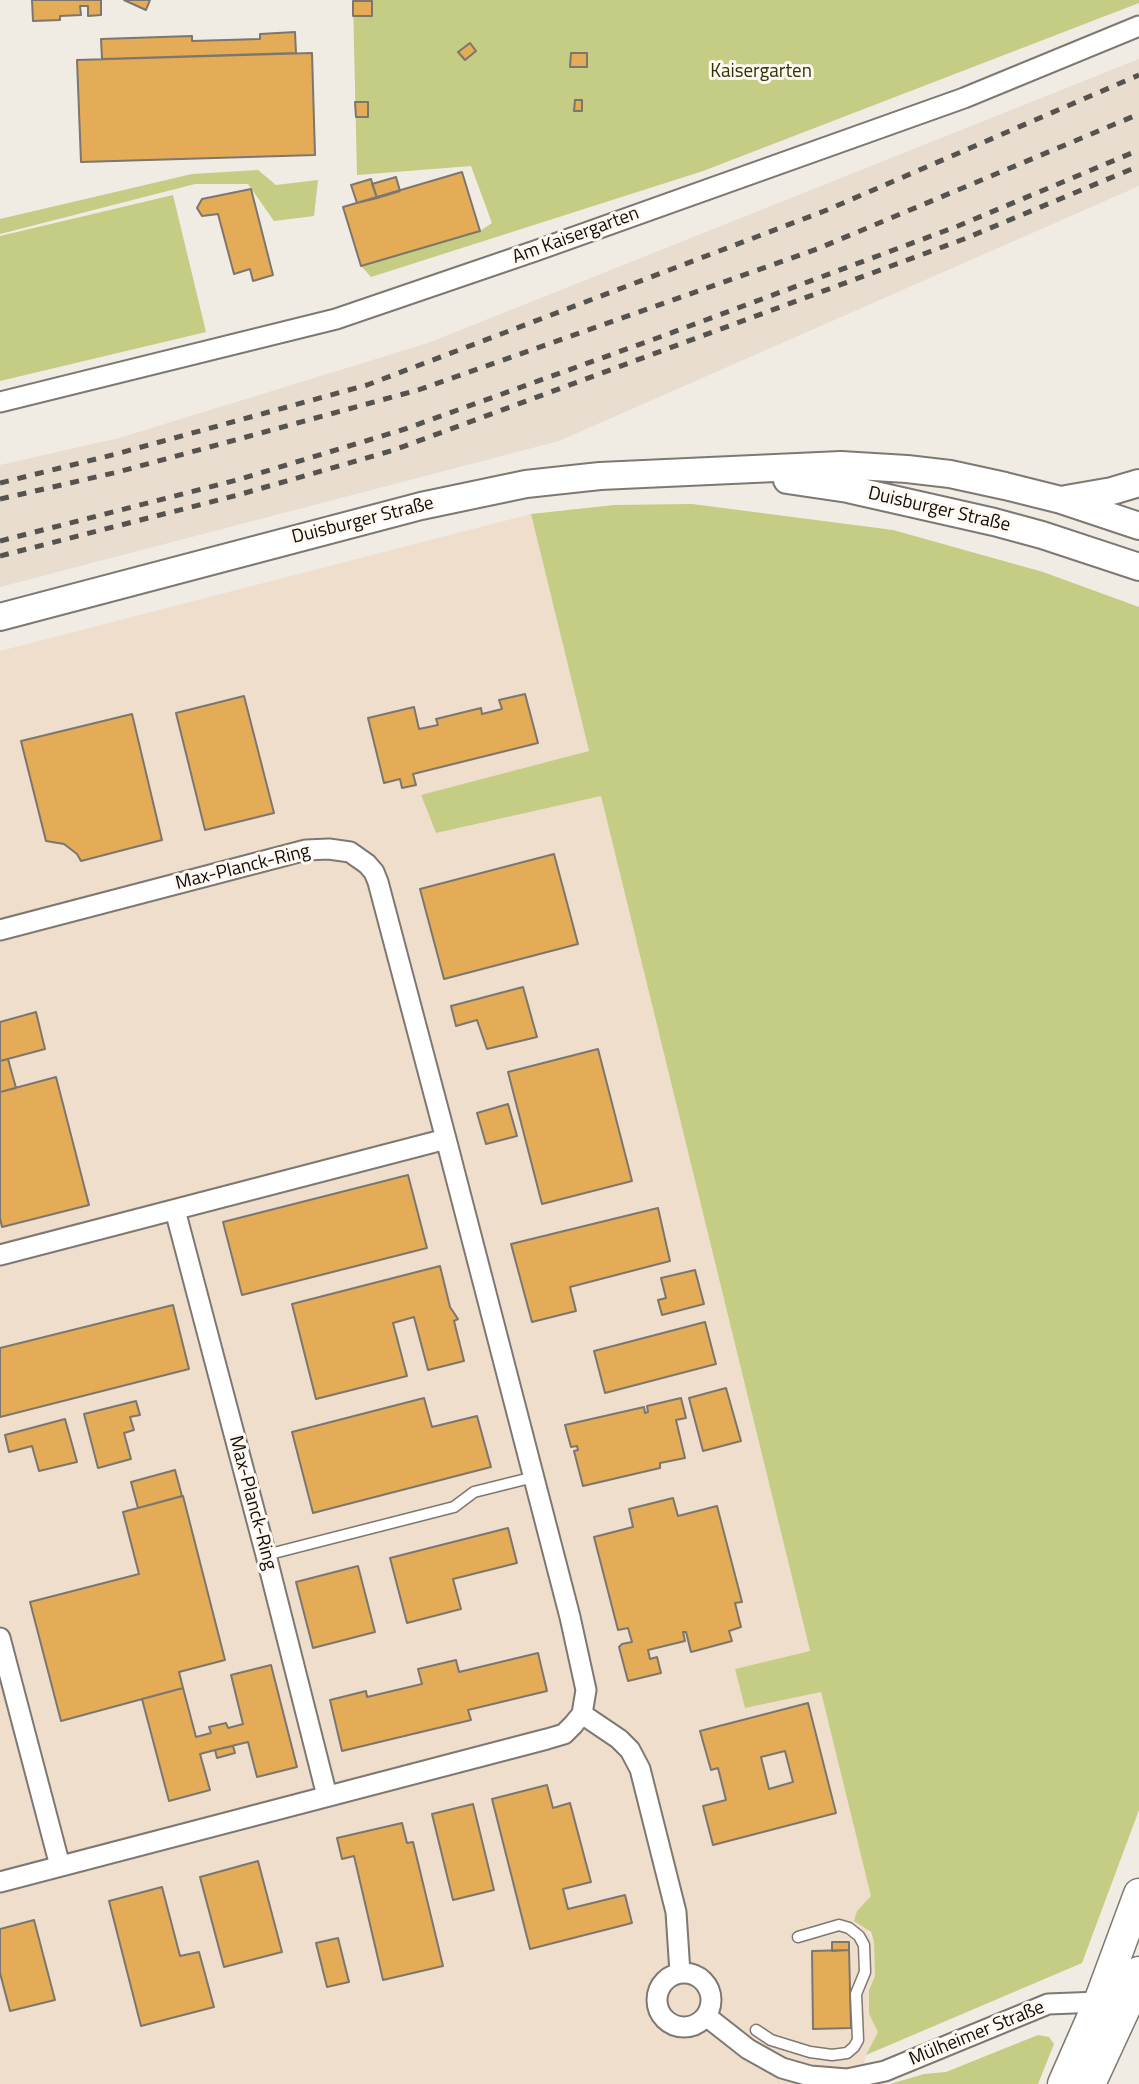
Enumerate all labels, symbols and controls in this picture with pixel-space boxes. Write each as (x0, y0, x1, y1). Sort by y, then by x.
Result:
park label: Kaisergarten (710, 61, 812, 83)
street label: Am Kaisergarten (510, 203, 642, 269)
street label: Duisburger Straße (866, 483, 1012, 537)
street label: Duisburger Straße (290, 492, 436, 550)
street label: Max-Planck-Ring (173, 840, 313, 896)
street label: Max-Planck-Ring (223, 1433, 281, 1573)
street label: Mülheimer Straße (906, 1996, 1048, 2072)

